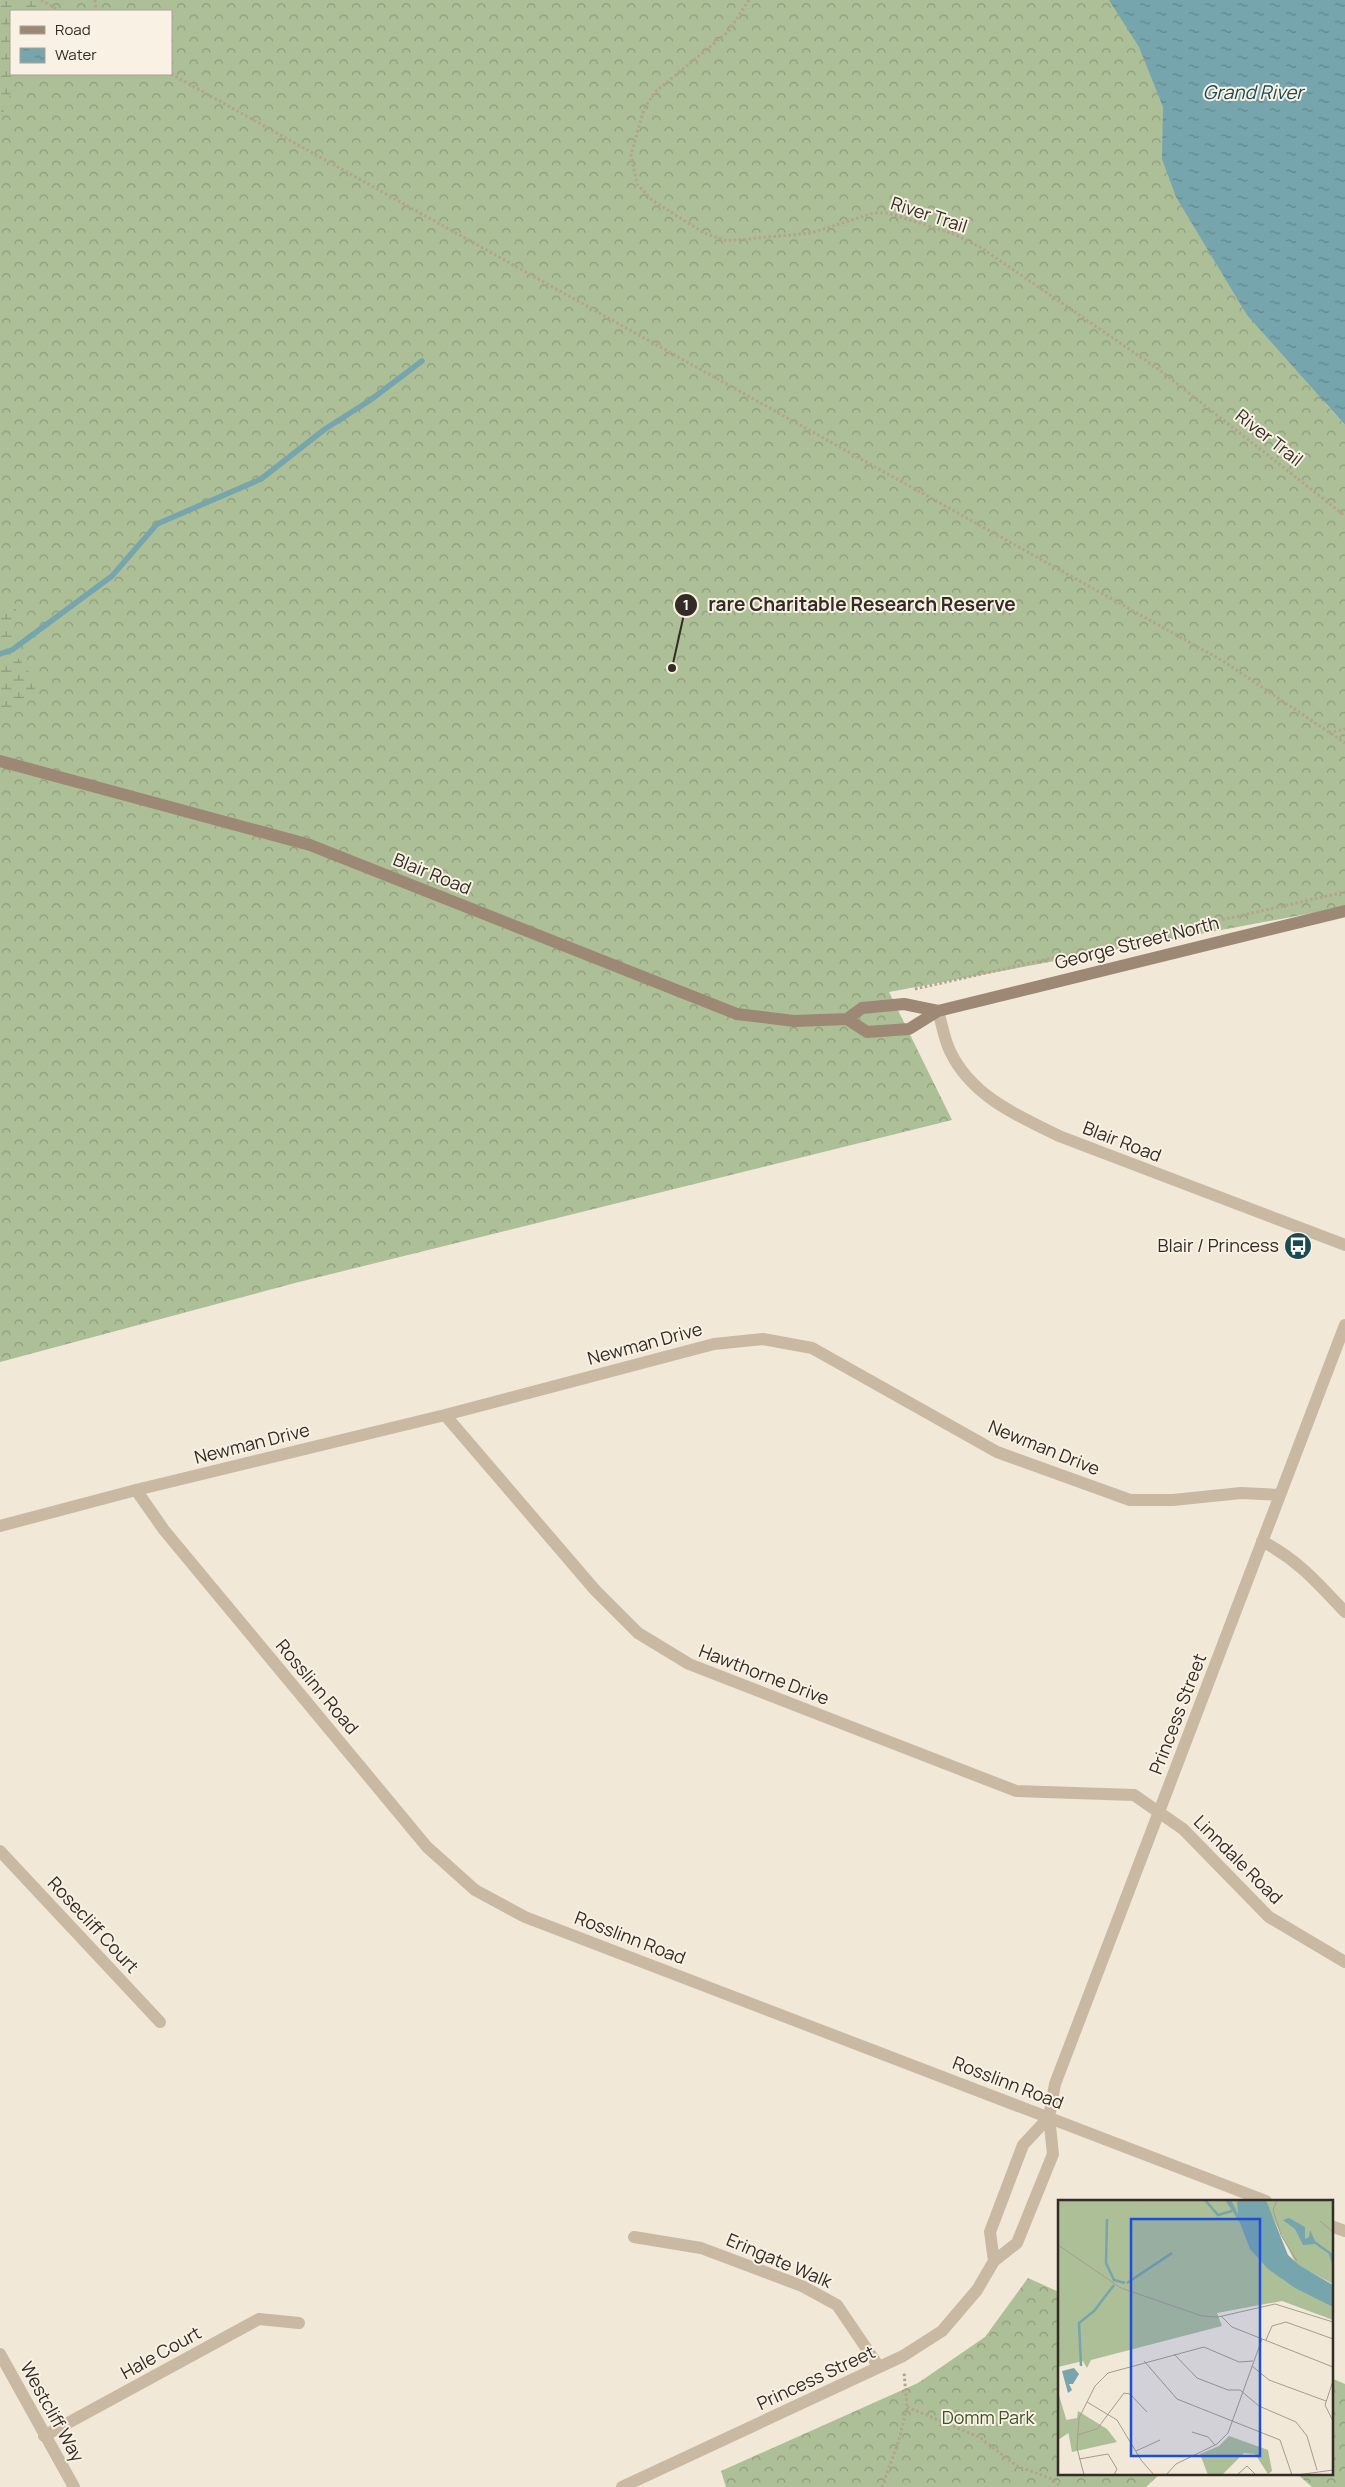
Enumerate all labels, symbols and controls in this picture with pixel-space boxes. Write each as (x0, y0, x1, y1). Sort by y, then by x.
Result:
legend (10, 10, 172, 75)
text: Road (55, 19, 91, 40)
text: Water (55, 44, 97, 65)
water label: Grand River (1203, 79, 1305, 105)
street label: River Trail (888, 190, 971, 238)
street label: River Trail (1231, 403, 1308, 471)
callout: rare Charitable Research Reserve (673, 588, 1026, 622)
text: rare Charitable Research Reserve (708, 591, 1016, 617)
text: 1 (683, 594, 689, 615)
street label: Blair Road (390, 847, 475, 900)
street label: George Street North (1052, 910, 1221, 974)
street label: Blair Road (1080, 1115, 1165, 1167)
bus stop icon: Blair / Princess (1283, 1231, 1313, 1261)
place label: Blair / Princess (1158, 1233, 1279, 1257)
street label: Newman Drive (585, 1316, 705, 1370)
street label: Newman Drive (985, 1414, 1104, 1480)
street label: Newman Drive (192, 1417, 312, 1469)
street label: Rosslinn Road (271, 1634, 365, 1739)
street label: Hawthorne Drive (696, 1638, 833, 1710)
street label: Princess Street (1143, 1650, 1211, 1778)
street label: Linndale Road (1189, 1810, 1288, 1909)
street label: Rosecliff Court (43, 1871, 145, 1978)
street label: Rosslinn Road (572, 1905, 689, 1969)
street label: Rosslinn Road (950, 2050, 1067, 2114)
inset map (1058, 2200, 1332, 2474)
street label: Eringate Walk (723, 2227, 837, 2294)
street label: Hale Court (116, 2320, 205, 2384)
street label: Princess Street (753, 2339, 879, 2415)
street label: Westcliff Way (15, 2357, 91, 2466)
park label: Domm Park (942, 2405, 1035, 2429)

